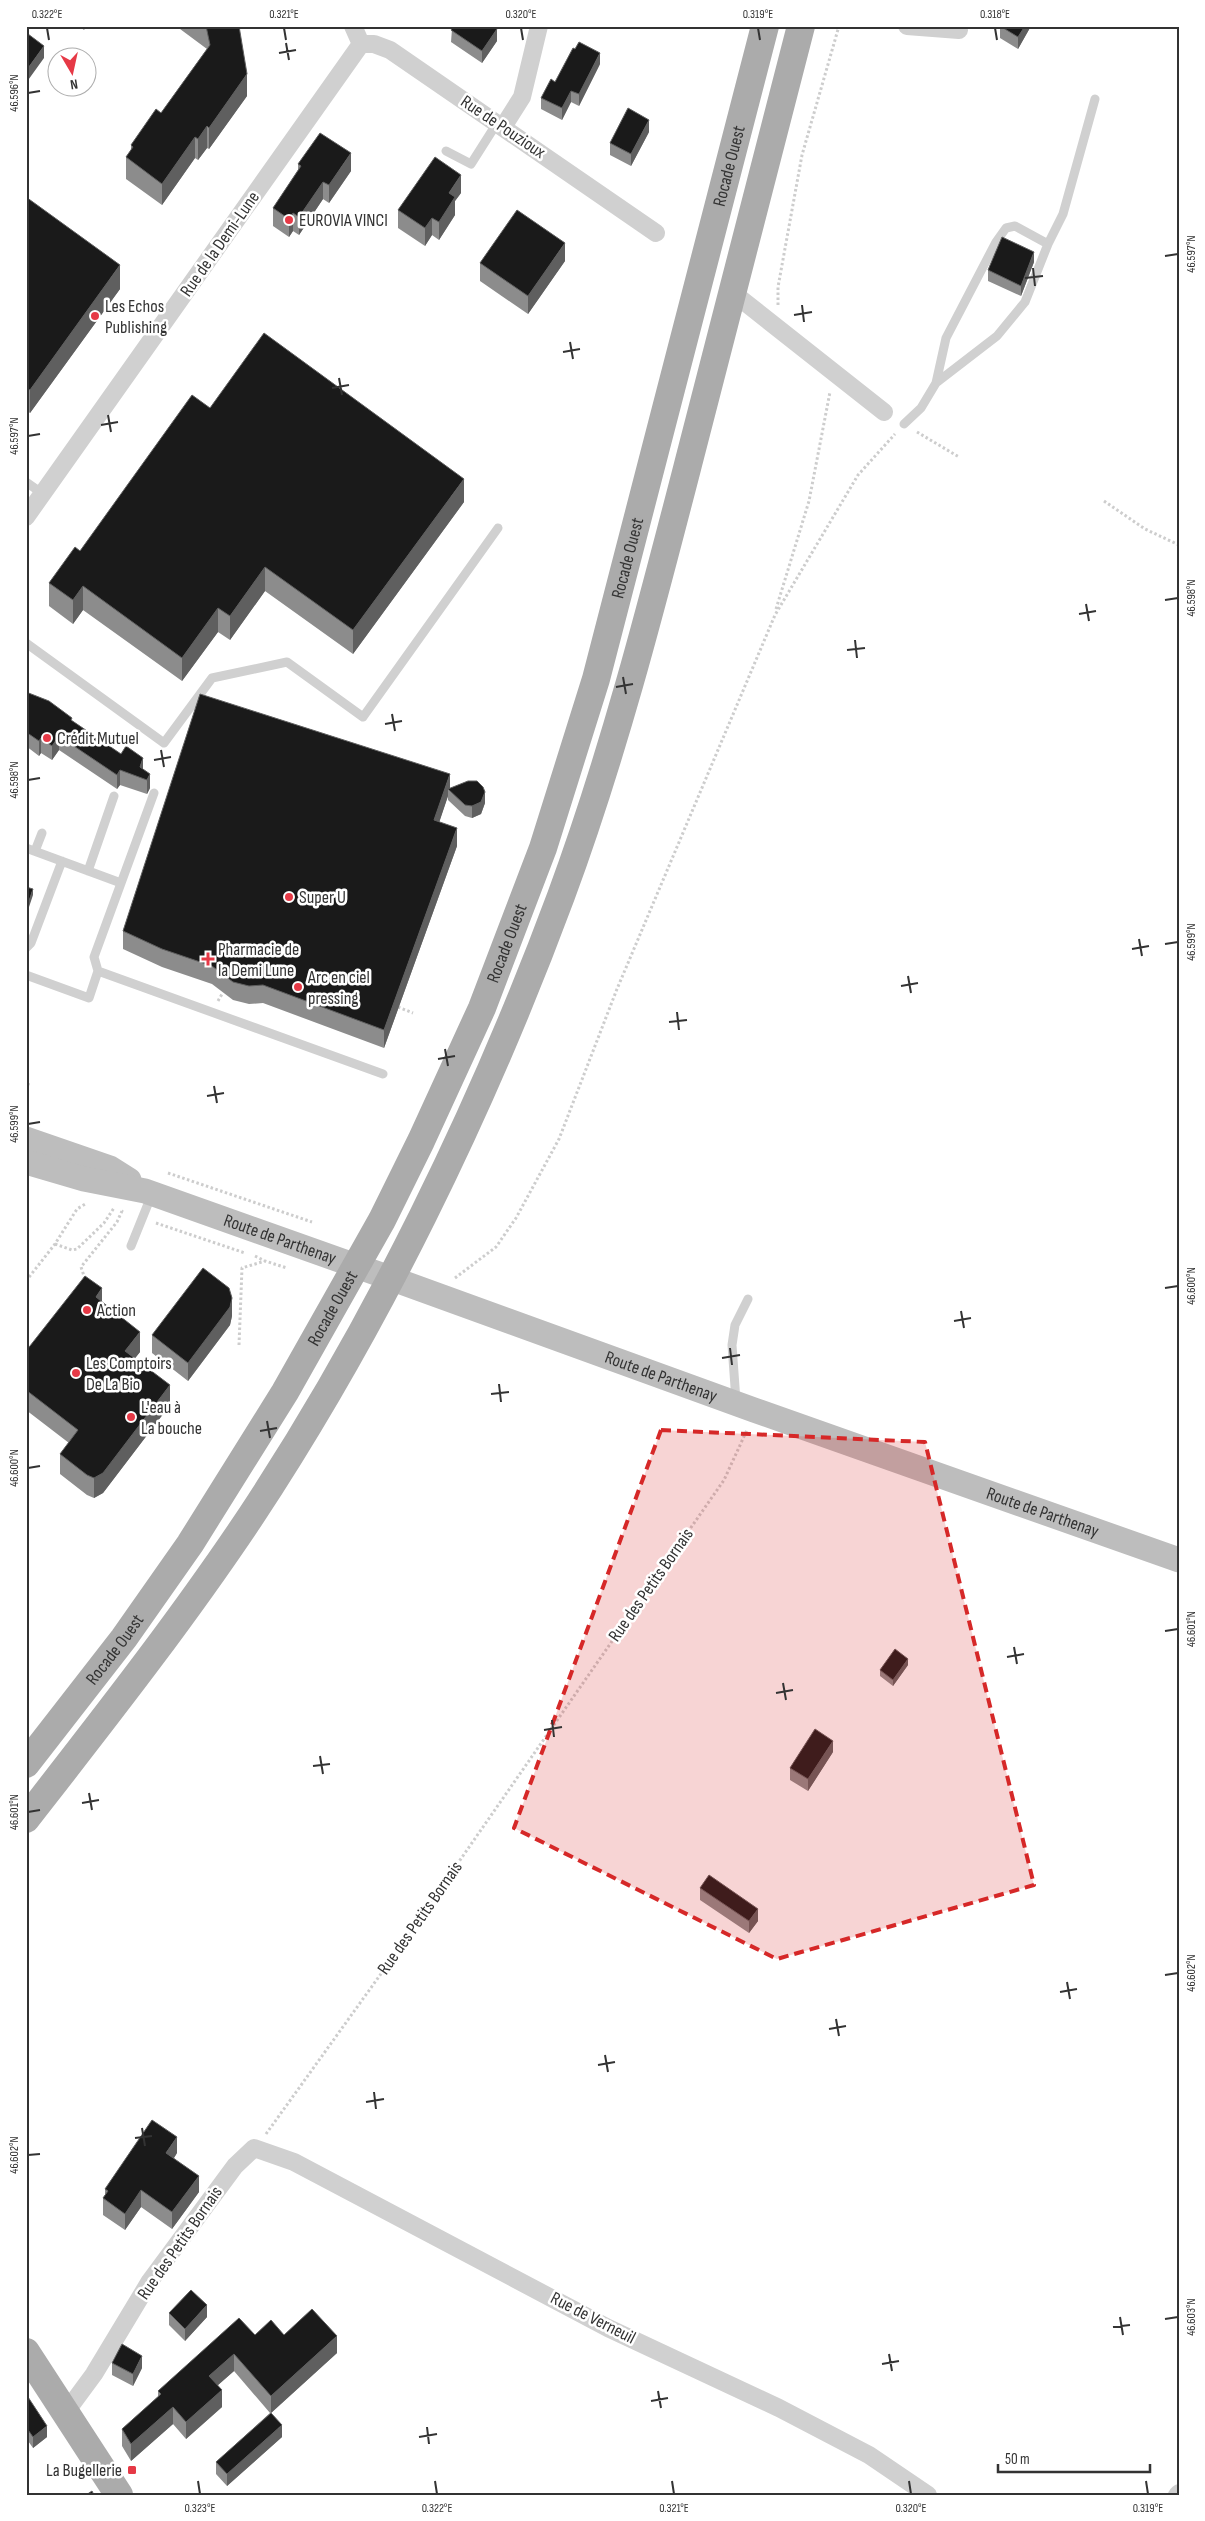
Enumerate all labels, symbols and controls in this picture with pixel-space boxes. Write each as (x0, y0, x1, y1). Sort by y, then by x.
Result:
text: 0.322°E (32, 7, 62, 22)
text: 0.321°E (269, 7, 299, 22)
text: 0.320°E (505, 7, 537, 22)
text: 0.319°E (743, 7, 773, 22)
text: 0.318°E (980, 7, 1010, 22)
north arrow (48, 48, 98, 98)
text: 46.596°N (7, 74, 22, 112)
text: N (69, 75, 79, 93)
street label: Rue de Pouzioux (457, 91, 550, 163)
street label: Rocade Ouest (708, 123, 749, 209)
street label: Rue de la Demi-Lune (176, 187, 264, 301)
place label: EUROVIA VINCI (299, 210, 388, 231)
marker: EUROVIA VINCI (283, 214, 295, 226)
text: 46.597°N (1184, 235, 1199, 273)
place label: Les Echos Publishing (105, 296, 167, 338)
marker: Les Echos Publishing (89, 310, 101, 322)
text: 46.597°N (7, 417, 22, 455)
street label: Rocade Ouest (607, 515, 648, 601)
text: 46.598°N (1184, 579, 1199, 617)
place label: Crédit Mutuel (57, 728, 139, 749)
marker: Crédit Mutuel (41, 732, 53, 744)
text: 46.598°N (7, 761, 22, 799)
place label: Super U (299, 887, 346, 908)
marker: Super U (283, 891, 295, 903)
street label: Rocade Ouest (482, 900, 531, 986)
text: 46.599°N (1184, 923, 1199, 961)
place label: Pharmacie de la Demi Lune (218, 939, 299, 981)
marker: Pharmacie de la Demi Lune (202, 953, 214, 965)
place label: Arc en ciel pressing (307, 967, 370, 1009)
marker: Arc en ciel pressing (292, 981, 304, 993)
text: 46.599°N (7, 1105, 22, 1143)
street label: Route de Parthenay (221, 1209, 339, 1269)
street label: Rocade Ouest (303, 1267, 362, 1349)
text: 46.600°N (1184, 1267, 1199, 1305)
place label: Action (96, 1300, 136, 1321)
marker: Action (81, 1304, 93, 1316)
street label: Route de Parthenay (602, 1346, 720, 1406)
place label: Les Comptoirs De La Bio (86, 1353, 172, 1395)
marker: Les Comptoirs De La Bio (70, 1367, 82, 1379)
place label: L'eau à La bouche (141, 1397, 202, 1439)
marker: L'eau à La bouche (125, 1411, 137, 1423)
text: 46.600°N (7, 1449, 22, 1487)
street label: Route de Parthenay (984, 1482, 1102, 1541)
street label: Rue des Petits Bornais (604, 1524, 698, 1646)
street label: Rocade Ouest (81, 1610, 148, 1689)
text: 46.601°N (1184, 1611, 1199, 1647)
text: 46.601°N (7, 1794, 22, 1830)
street label: Rue des Petits Bornais (373, 1857, 467, 1979)
text: 46.602°N (1184, 1954, 1199, 1992)
text: 46.602°N (7, 2136, 22, 2174)
street label: Rue des Petits Bornais (133, 2182, 227, 2304)
street label: Rue de Verneuil (547, 2288, 639, 2348)
text: 46.603°N (1184, 2298, 1199, 2336)
scale bar (998, 2441, 1150, 2473)
text: 50 m (1005, 2450, 1030, 2469)
place label: La Bugellerie (46, 2460, 122, 2481)
marker: La Bugellerie (126, 2464, 138, 2476)
text: 0.323°E (185, 2501, 215, 2516)
text: 0.322°E (422, 2501, 452, 2516)
text: 0.321°E (659, 2501, 689, 2516)
text: 0.320°E (895, 2501, 927, 2516)
text: 0.319°E (1133, 2501, 1163, 2516)

